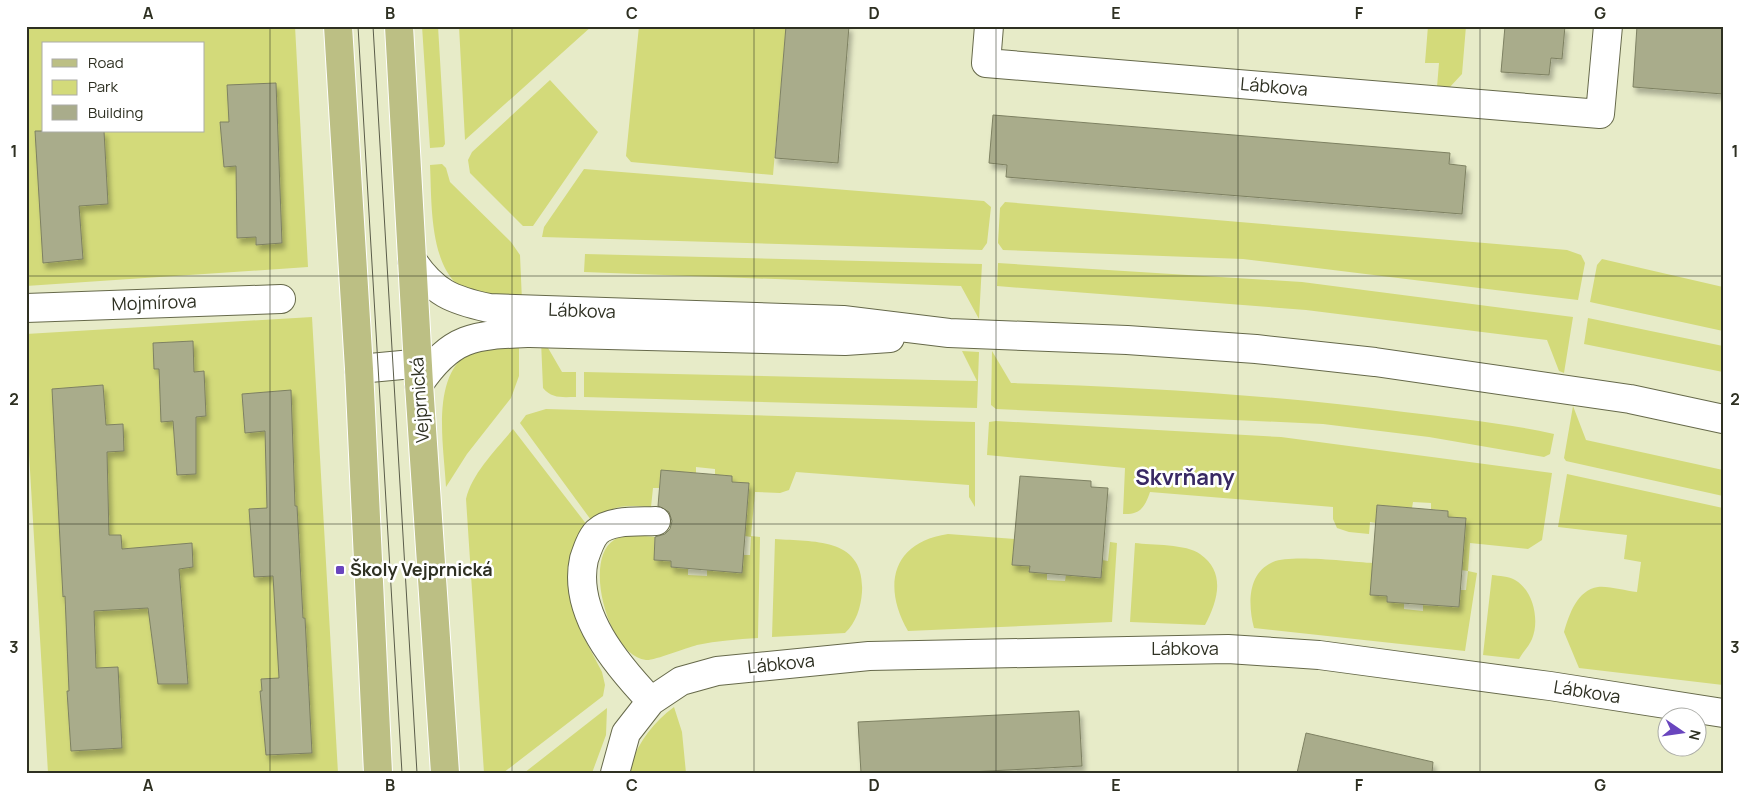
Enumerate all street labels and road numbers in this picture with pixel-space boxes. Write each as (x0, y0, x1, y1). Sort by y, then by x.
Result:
street label: Lábkova (1239, 71, 1309, 101)
street label: Mojmírova (111, 289, 197, 315)
street label: Lábkova (548, 297, 616, 323)
street label: Vejprnická (404, 356, 434, 444)
street label: Lábkova (1151, 636, 1219, 660)
street label: Lábkova (746, 648, 816, 678)
street label: Lábkova (1552, 674, 1622, 708)

